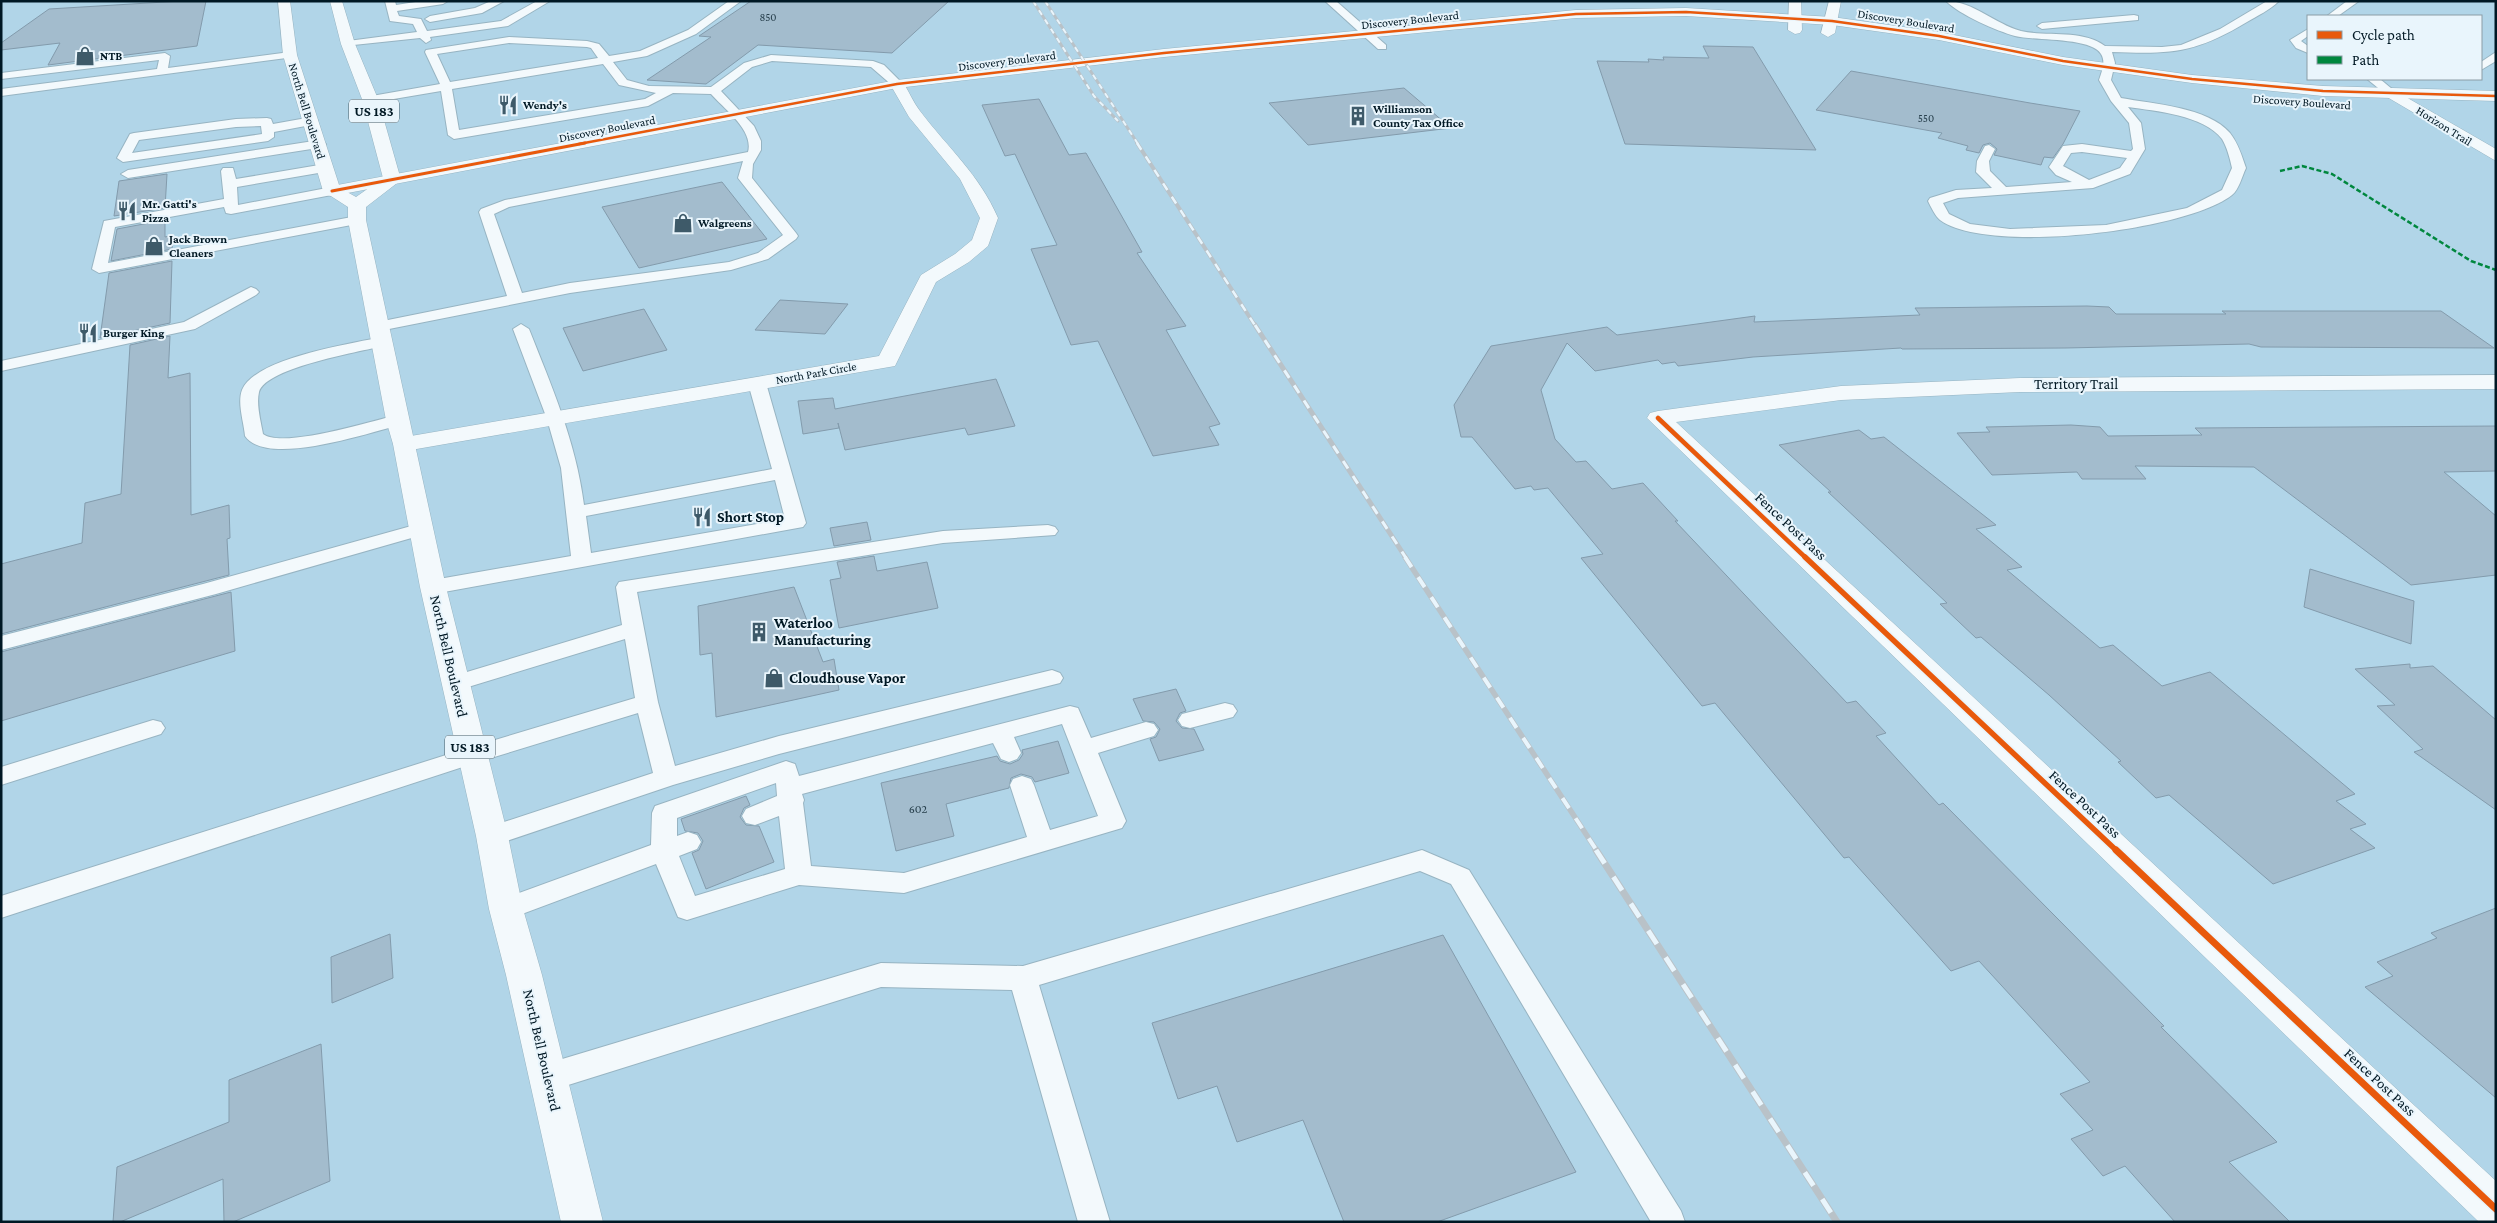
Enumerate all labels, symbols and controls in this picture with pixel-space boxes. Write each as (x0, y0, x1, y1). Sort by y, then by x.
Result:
street label: Discovery Boulevard (1856, 6, 1956, 36)
street label: Discovery Boulevard (1360, 8, 1460, 32)
house number: 850 (759, 11, 777, 23)
legend (2307, 15, 2482, 80)
text: Cycle path (2352, 27, 2415, 44)
shop icon: NTB (74, 45, 96, 67)
street label: Discovery Boulevard (957, 48, 1057, 74)
place label: NTB (100, 49, 122, 63)
text: Path (2352, 52, 2379, 68)
street label: North Bell Boulevard (286, 61, 328, 161)
street label: Discovery Boulevard (2253, 92, 2352, 112)
restaurant icon: Wendy's (497, 94, 519, 116)
place label: Wendy's (522, 98, 567, 112)
road number: US 183 (349, 100, 399, 122)
place label: Williamson County Tax Office (1372, 102, 1464, 130)
street label: Horizon Trail (2413, 103, 2475, 149)
building icon: Williamson County Tax Office (1347, 105, 1369, 127)
house number: 550 (1918, 112, 1934, 124)
street label: Discovery Boulevard (558, 113, 657, 145)
place label: Mr. Gatti's Pizza (142, 197, 197, 225)
restaurant icon: Mr. Gatti's Pizza (116, 200, 138, 222)
shop icon: Walgreens (672, 212, 694, 234)
place label: Walgreens (697, 216, 752, 230)
place label: Jack Brown Cleaners (167, 232, 227, 260)
shop icon: Jack Brown Cleaners (143, 235, 165, 257)
restaurant icon: Burger King (77, 322, 99, 344)
place label: Burger King (103, 326, 164, 340)
street label: North Park Circle (774, 359, 858, 387)
street label: Territory Trail (2034, 376, 2118, 393)
street label: Fence Post Pass (1752, 489, 1830, 563)
restaurant icon: Short Stop (691, 506, 713, 528)
place label: Short Stop (717, 509, 784, 525)
street label: North Bell Boulevard (427, 593, 471, 719)
place label: Waterloo Manufacturing (773, 615, 871, 648)
building icon: Waterloo Manufacturing (748, 621, 770, 643)
shop icon: Cloudhouse Vapor (763, 667, 785, 689)
place label: Cloudhouse Vapor (789, 670, 906, 686)
road number: US 183 (445, 736, 495, 759)
street label: Fence Post Pass (2046, 767, 2124, 841)
house number: 602 (909, 802, 928, 816)
street label: North Bell Boulevard (520, 987, 564, 1113)
street label: Fence Post Pass (2341, 1045, 2419, 1119)

